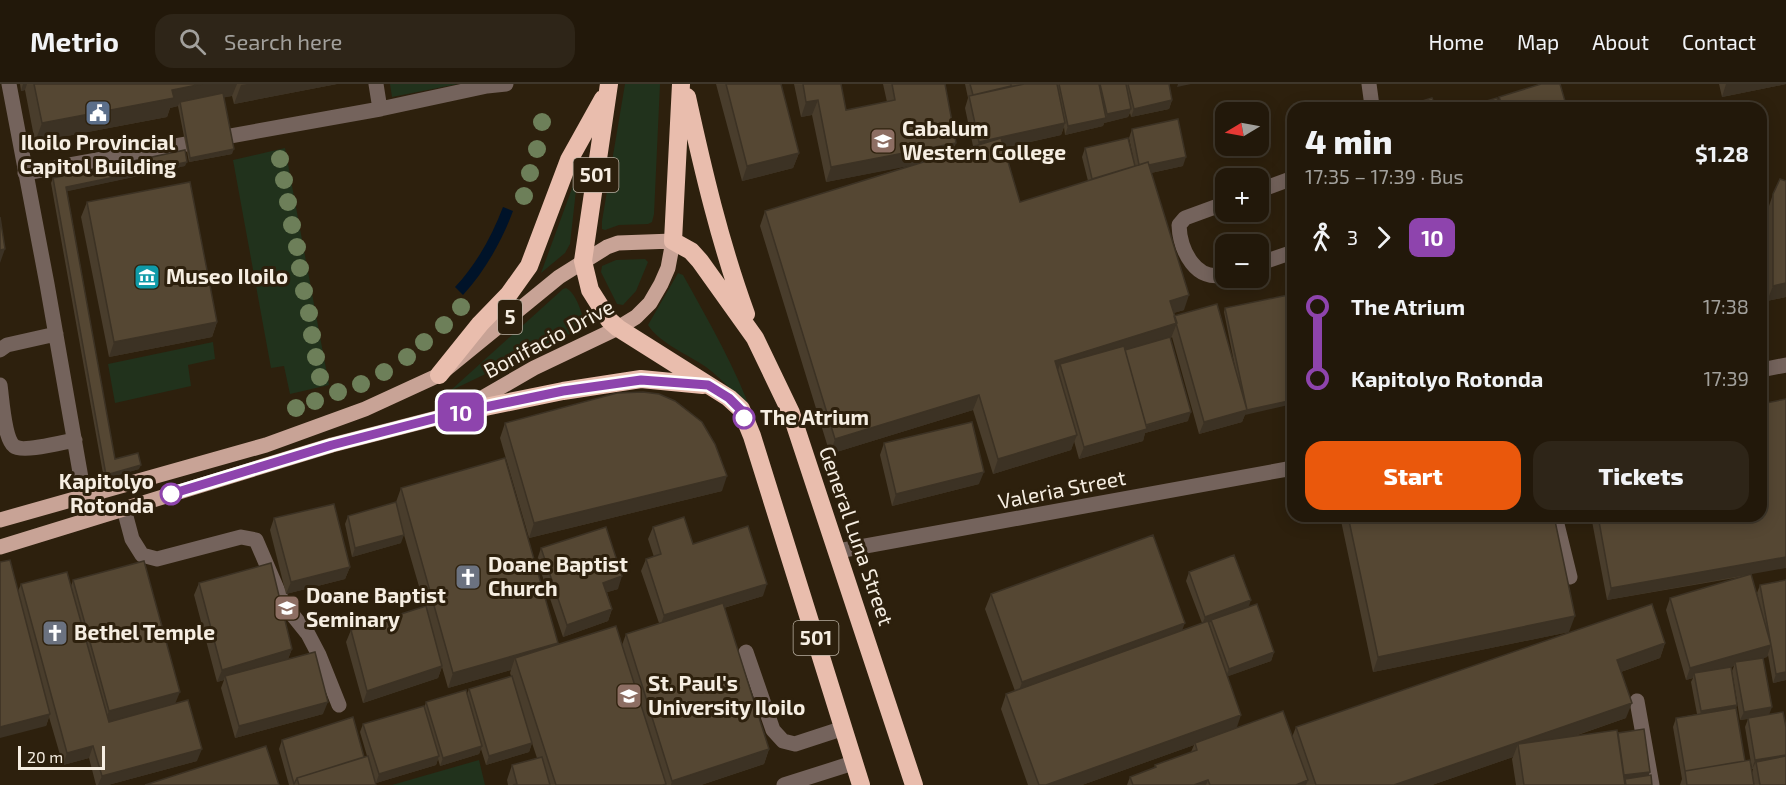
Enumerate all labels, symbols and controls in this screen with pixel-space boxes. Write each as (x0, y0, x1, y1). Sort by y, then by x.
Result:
search box (155, 14, 575, 68)
text: Metrio (30, 24, 119, 58)
icon: search (176, 25, 209, 58)
text: Search here (224, 28, 342, 54)
text: Home (1428, 29, 1484, 54)
text: Map (1517, 29, 1559, 54)
text: About (1592, 29, 1649, 54)
text: Contact (1682, 29, 1756, 54)
public building icon: Iloilo Provincial Capitol Building (83, 98, 113, 128)
north arrow (1215, 102, 1269, 156)
map controls (1215, 102, 1269, 288)
place label: Cabalum Western College (902, 115, 1066, 164)
text: 4 min (1305, 121, 1392, 161)
school or university icon: Cabalum Western College (868, 126, 898, 156)
place label: Iloilo Provincial Capitol Building (20, 129, 176, 178)
text: $1.28 (1695, 140, 1749, 166)
road number: 501 (574, 158, 618, 192)
text: 17:35 – 17:39 · Bus (1305, 164, 1464, 188)
button: + (1215, 168, 1269, 222)
icon: walk (1305, 221, 1338, 254)
icon: forward (1367, 221, 1400, 254)
text: 3 (1347, 225, 1358, 249)
text: 10 (1421, 225, 1443, 250)
button: − (1215, 234, 1269, 288)
museum icon: Museo Iloilo (132, 262, 162, 292)
place label: Museo Iloilo (166, 263, 288, 288)
street label: Bonifacio Drive (479, 293, 618, 382)
text: The Atrium (1351, 293, 1465, 319)
text: 17:38 (1703, 294, 1749, 318)
road number: 5 (498, 300, 522, 334)
text: Kapitolyo Rotonda (1351, 365, 1543, 391)
text: 17:39 (1704, 366, 1749, 390)
line badge: 10 (434, 392, 488, 432)
text: 10 (450, 400, 472, 425)
place label: The Atrium (760, 404, 869, 429)
marker: The Atrium (733, 407, 755, 429)
button: Start (1305, 441, 1521, 510)
button: Tickets (1533, 441, 1749, 510)
street label: General Luna Street (815, 443, 900, 628)
street label: Valeria Street (996, 464, 1128, 513)
place label: Kapitolyo Rotonda (59, 468, 154, 517)
marker: Kapitolyo Rotonda (160, 483, 182, 505)
place label: Doane Baptist Church (488, 551, 628, 600)
church icon: Doane Baptist Church (453, 562, 483, 592)
place label: Doane Baptist Seminary (306, 582, 446, 632)
school or university icon: Doane Baptist Seminary (272, 593, 302, 623)
church icon: Bethel Temple (40, 618, 70, 648)
place label: Bethel Temple (74, 619, 215, 644)
road number: 501 (794, 621, 838, 655)
place label: St. Paul's University Iloilo (648, 670, 805, 720)
school or university icon: St. Paul's University Iloilo (614, 681, 644, 711)
scale bar (18, 743, 105, 770)
text: 20 m (27, 747, 63, 766)

